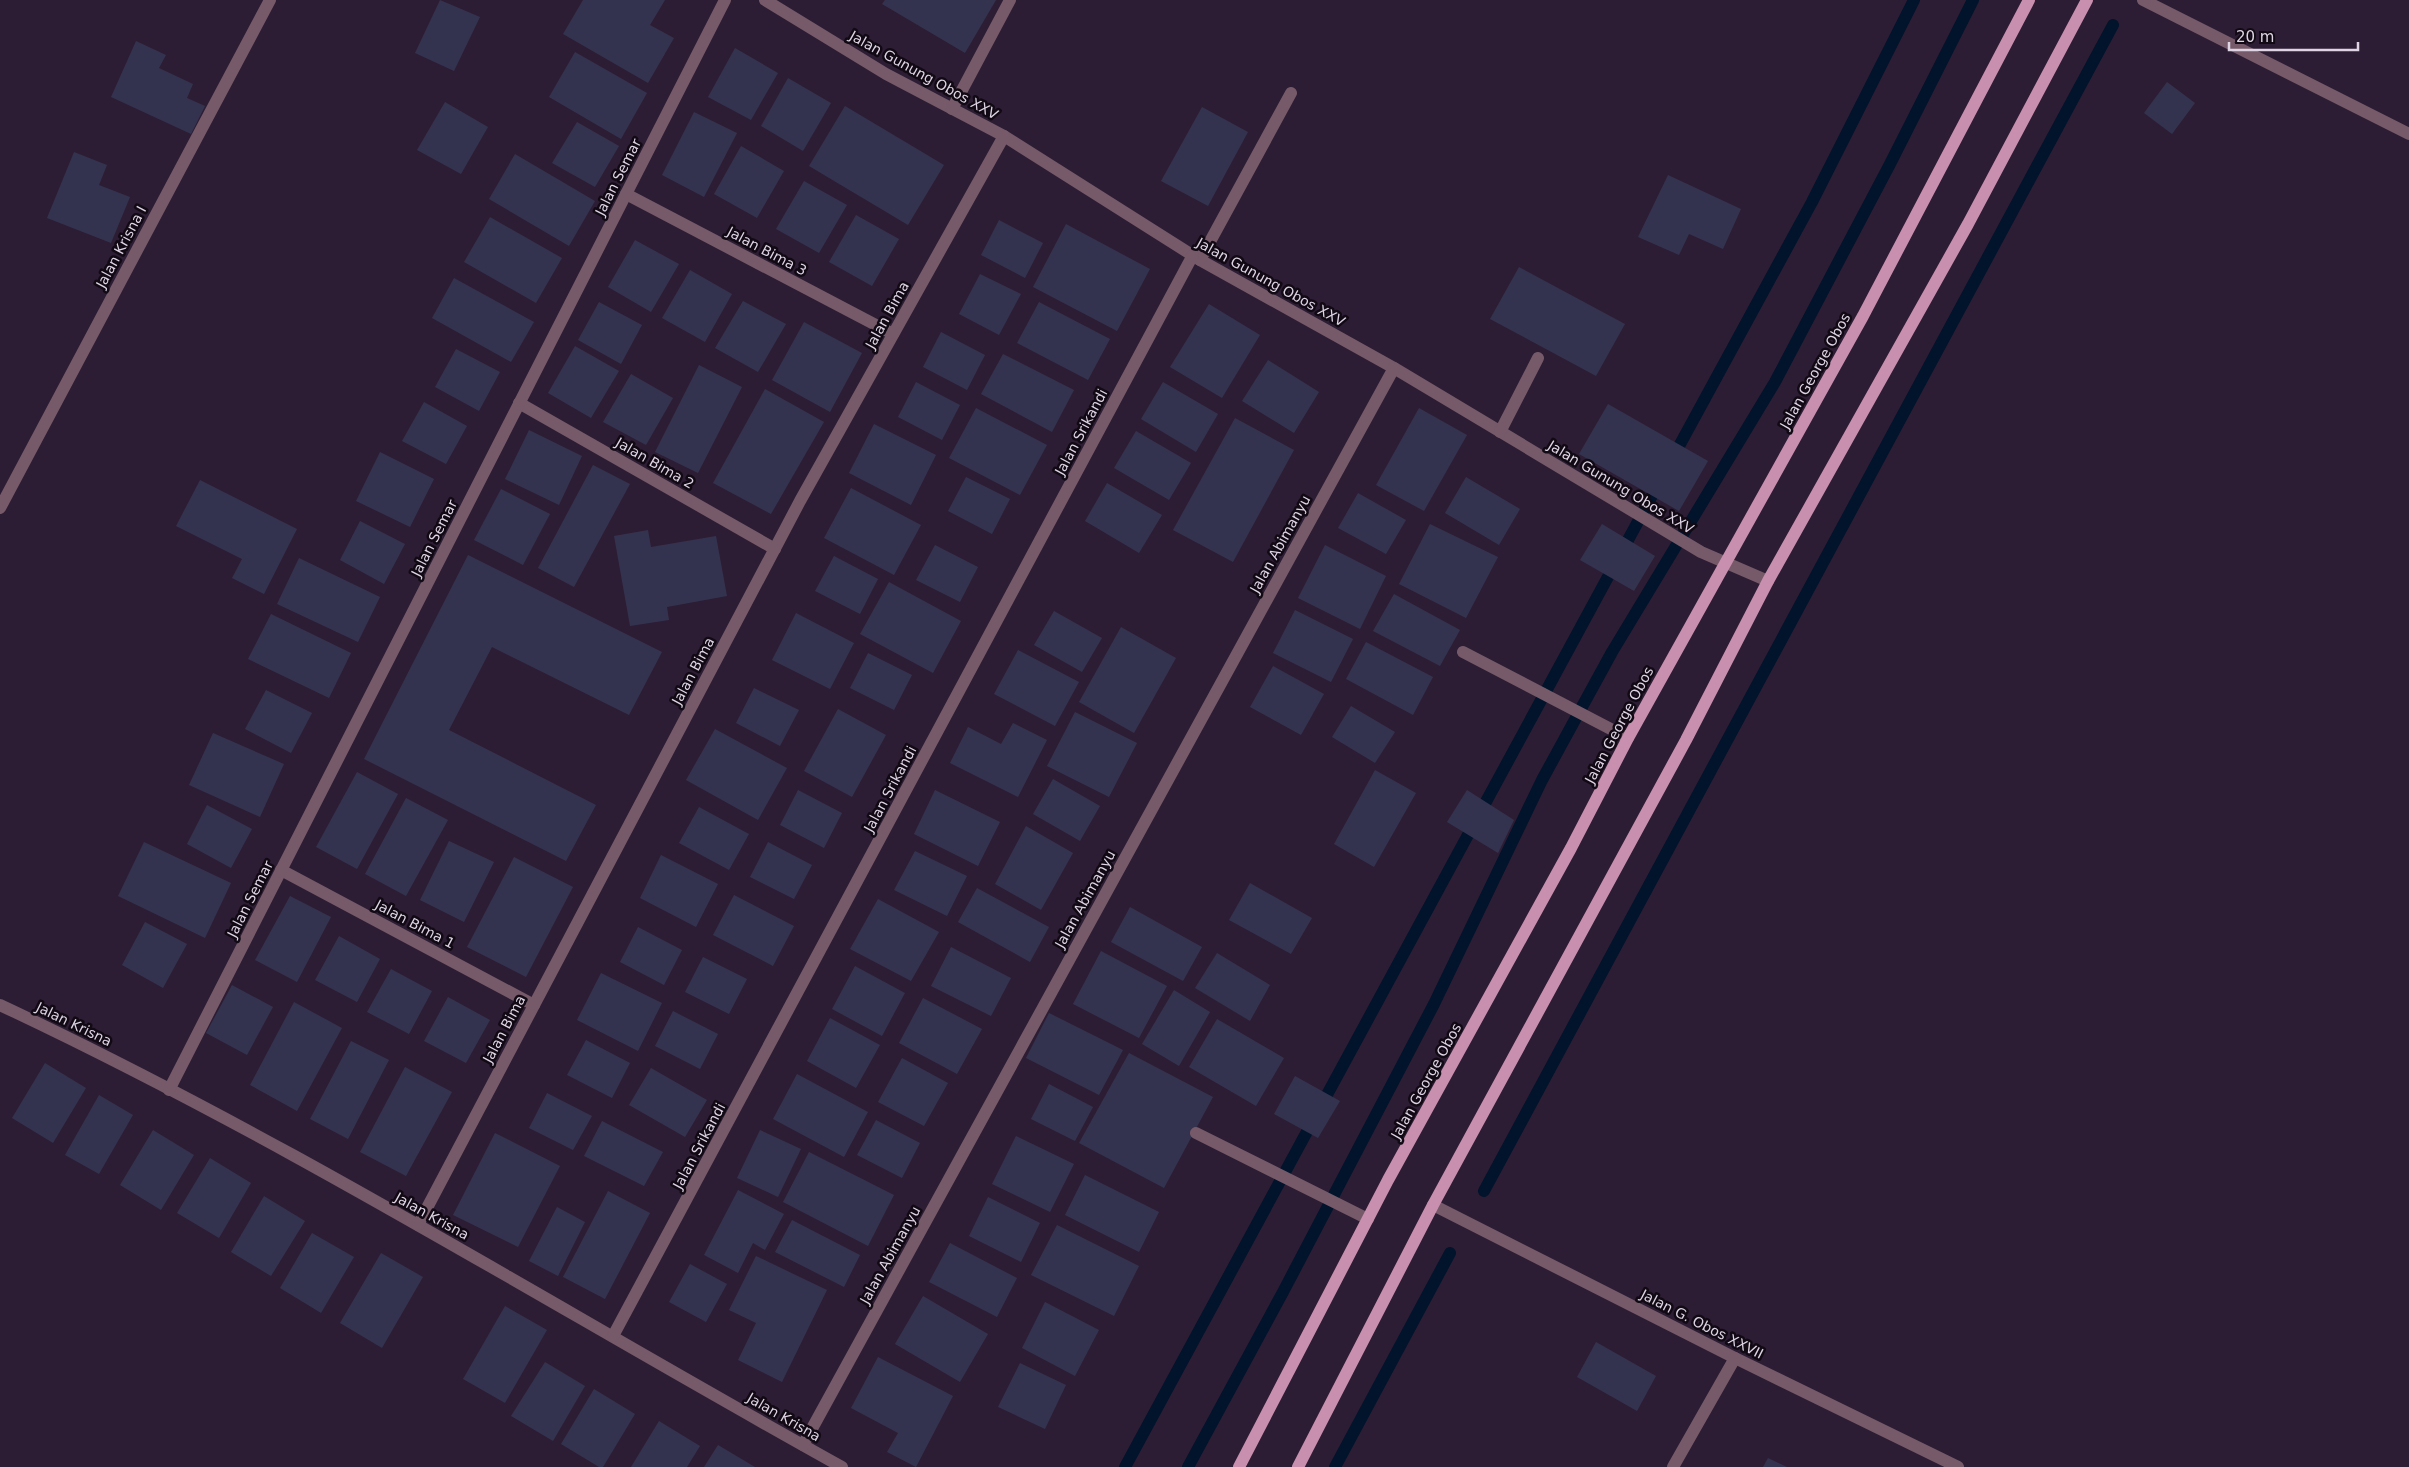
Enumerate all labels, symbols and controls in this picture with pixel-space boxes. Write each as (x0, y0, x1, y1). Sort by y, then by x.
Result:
scale bar (2229, 20, 2358, 52)
street label: Jalan Gunung Obos XXV (846, 27, 1001, 123)
text: 20 m (2236, 28, 2274, 46)
street label: Jalan Semar (591, 136, 644, 219)
street label: Jalan Krisna I (92, 203, 149, 292)
street label: Jalan Bima 3 (724, 223, 809, 279)
street label: Jalan Gunung Obos XXV (1193, 234, 1348, 330)
street label: Jalan Bima (862, 279, 912, 352)
street label: Jalan George Obos (1776, 310, 1853, 433)
street label: Jalan Srikandi (1051, 386, 1110, 479)
street label: Jalan Bima 2 (612, 434, 697, 492)
street label: Jalan Gunung Obos XXV (1544, 437, 1697, 537)
street label: Jalan Abimanyu (1246, 492, 1313, 596)
street label: Jalan Semar (407, 497, 460, 580)
street label: Jalan Bima (668, 634, 717, 708)
street label: Jalan George Obos (1581, 664, 1657, 787)
street label: Jalan Srikandi (860, 743, 919, 836)
street label: Jalan Abimanyu (1051, 847, 1118, 951)
street label: Jalan Semar (223, 858, 276, 941)
street label: Jalan Bima 1 (372, 896, 457, 952)
street label: Jalan Bima (479, 992, 528, 1066)
street label: Jalan Krisna (33, 998, 114, 1049)
street label: Jalan George Obos (1387, 1020, 1464, 1143)
street label: Jalan Srikandi (669, 1100, 728, 1193)
street label: Jalan Krisna (391, 1189, 472, 1243)
street label: Jalan Abimanyu (856, 1203, 923, 1307)
street label: Jalan G. Obos XXVII (1637, 1286, 1766, 1362)
street label: Jalan Krisna (744, 1389, 824, 1444)

